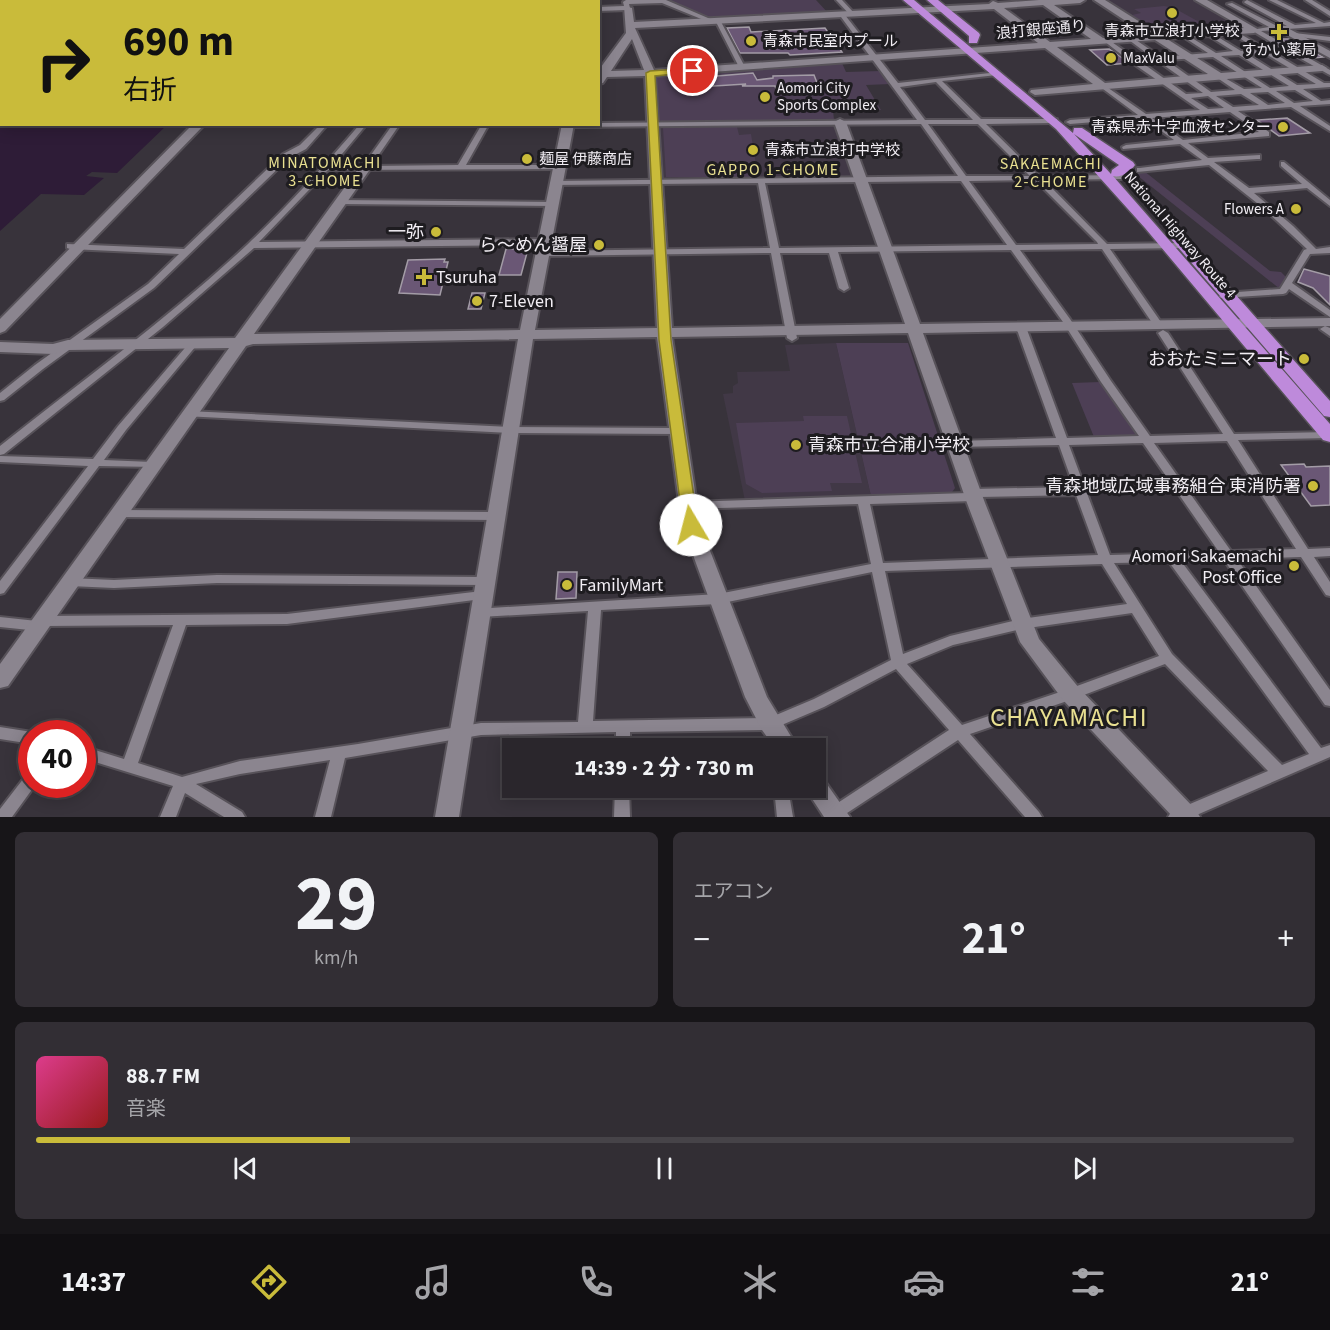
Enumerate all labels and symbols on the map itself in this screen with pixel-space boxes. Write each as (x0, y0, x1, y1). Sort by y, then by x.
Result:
marker: 青森市立浪打小学校 (1165, 6, 1179, 20)
street label: 浪打銀座通り (995, 16, 1087, 44)
place label: 青森市立浪打小学校 (1104, 21, 1240, 42)
marker: すかい薬局 (1272, 25, 1286, 39)
place label: 青森市民室内プール (763, 31, 898, 52)
marker: 青森市民室内プール (744, 34, 758, 48)
place label: すかい薬局 (1241, 40, 1317, 61)
pin (667, 45, 718, 96)
place label: MaxValu (1123, 48, 1175, 69)
marker: MaxValu (1104, 51, 1118, 65)
place label: Aomori City Sports Complex (777, 78, 876, 116)
marker: Aomori City Sports Complex (758, 90, 772, 104)
place label: 青森県赤十字血液センター (1091, 117, 1271, 138)
marker: 青森県赤十字血液センター (1276, 120, 1290, 134)
place label: 青森市立浪打中学校 (765, 140, 900, 161)
marker: 青森市立浪打中学校 (746, 143, 760, 157)
place label: 麺屋 伊藤商店 (539, 149, 632, 170)
district label: MINATOMACHI 3-CHOME (268, 152, 382, 192)
marker: 麺屋 伊藤商店 (520, 152, 534, 166)
district label: SAKAEMACHI 2-CHOME (1000, 153, 1102, 193)
district label: GAPPO 1-CHOME (706, 159, 840, 181)
street label: National Highway Route 4 (1119, 167, 1241, 303)
place label: Flowers A (1224, 199, 1285, 220)
marker: Flowers A (1289, 202, 1303, 216)
place label: 一弥 (388, 220, 424, 245)
marker: 一弥 (429, 225, 443, 239)
place label: ら～めん醤屋 (479, 233, 587, 258)
marker: ら～めん醤屋 (592, 238, 606, 252)
place label: Tsuruha (436, 265, 497, 290)
marker: Tsuruha (417, 270, 431, 284)
place label: 7-Eleven (489, 289, 554, 314)
marker: 7-Eleven (470, 294, 484, 308)
place label: おおたミニマート (1148, 347, 1292, 372)
marker: おおたミニマート (1297, 352, 1311, 366)
place label: 青森市立合浦小学校 (808, 433, 970, 458)
marker: 青森市立合浦小学校 (789, 438, 803, 452)
place label: 青森地域広域事務組合 東消防署 (1045, 474, 1301, 499)
marker: 青森地域広域事務組合 東消防署 (1306, 479, 1320, 493)
position arrow (659, 493, 723, 557)
place label: Aomori Sakaemachi Post Office (1132, 544, 1282, 590)
marker: Aomori Sakaemachi Post Office (1287, 559, 1301, 573)
place label: FamilyMart (579, 573, 663, 598)
marker: FamilyMart (560, 578, 574, 592)
district label: CHAYAMACHI (990, 699, 1148, 736)
speed limit sign: 40 (18, 720, 96, 798)

